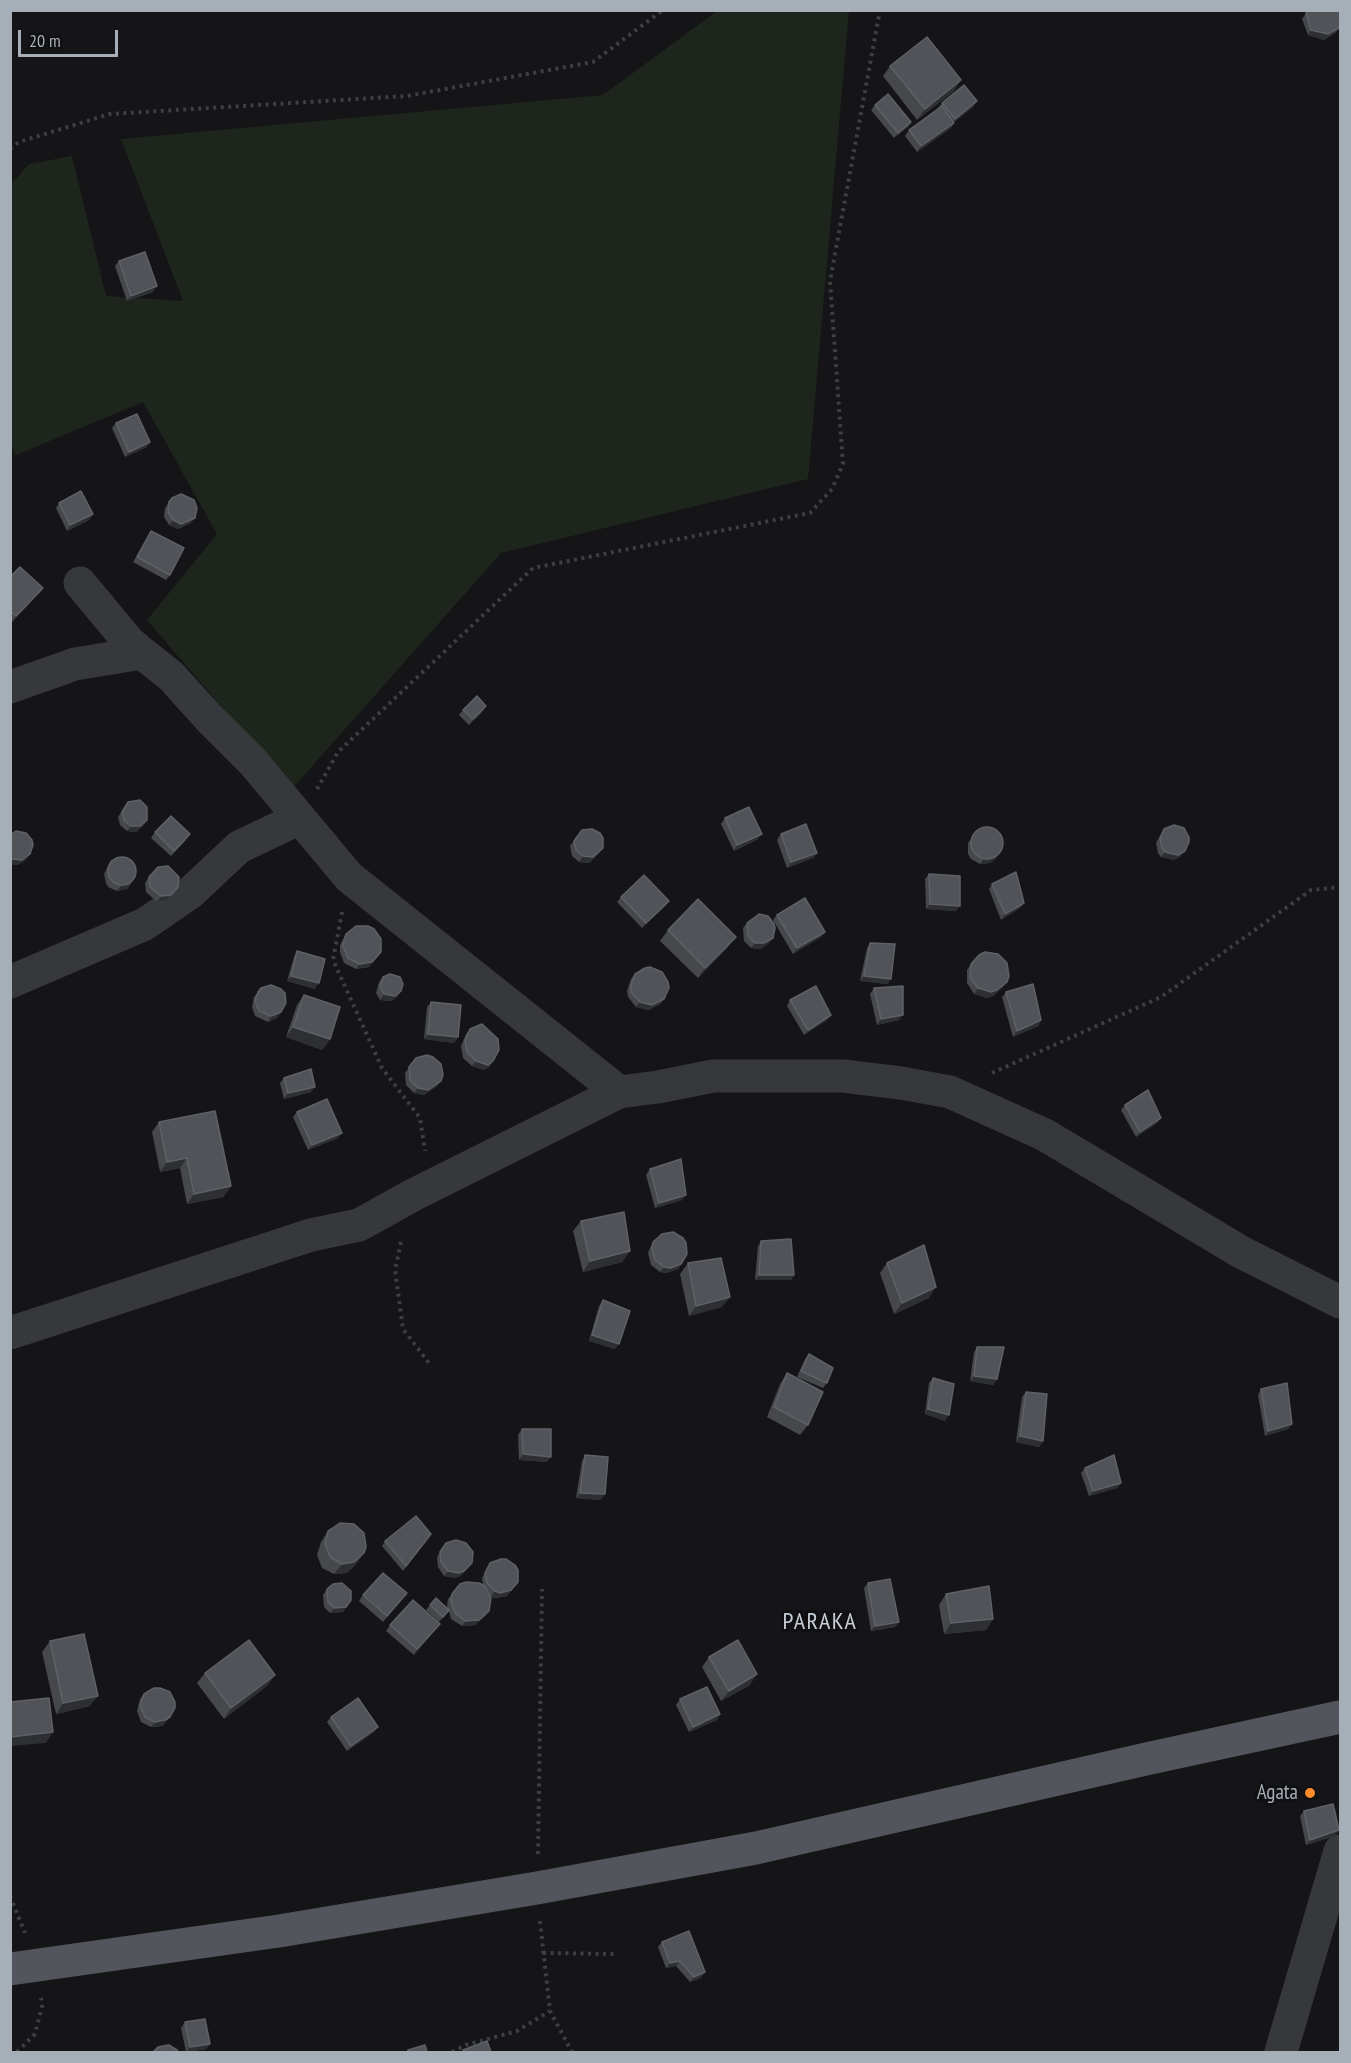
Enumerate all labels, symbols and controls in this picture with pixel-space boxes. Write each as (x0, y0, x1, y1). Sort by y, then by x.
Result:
scale bar (21, 18, 122, 56)
text: 20 m (29, 29, 61, 52)
district label: PARAKA (783, 1608, 857, 1636)
place label: Agata (1257, 1780, 1298, 1806)
marker: Agata (1303, 1786, 1317, 1800)

